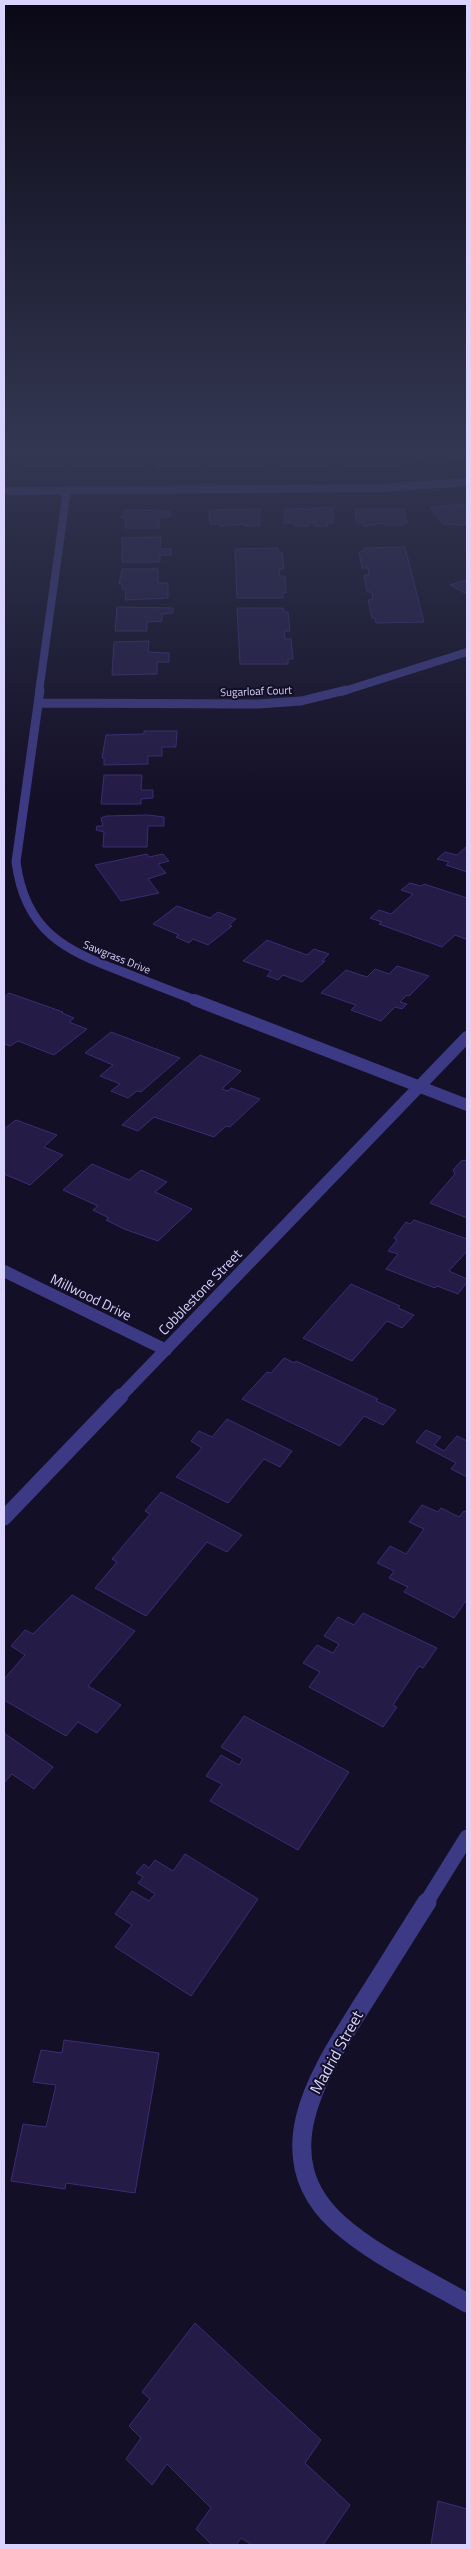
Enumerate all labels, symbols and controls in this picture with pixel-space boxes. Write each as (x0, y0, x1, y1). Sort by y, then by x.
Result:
street label: Sugarloaf Court (220, 682, 292, 700)
street label: Sawgrass Drive (81, 936, 154, 978)
street label: Cobblestone Street (153, 1244, 246, 1339)
street label: Millwood Drive (47, 1268, 135, 1325)
street label: Madrid Street (303, 2006, 369, 2098)

